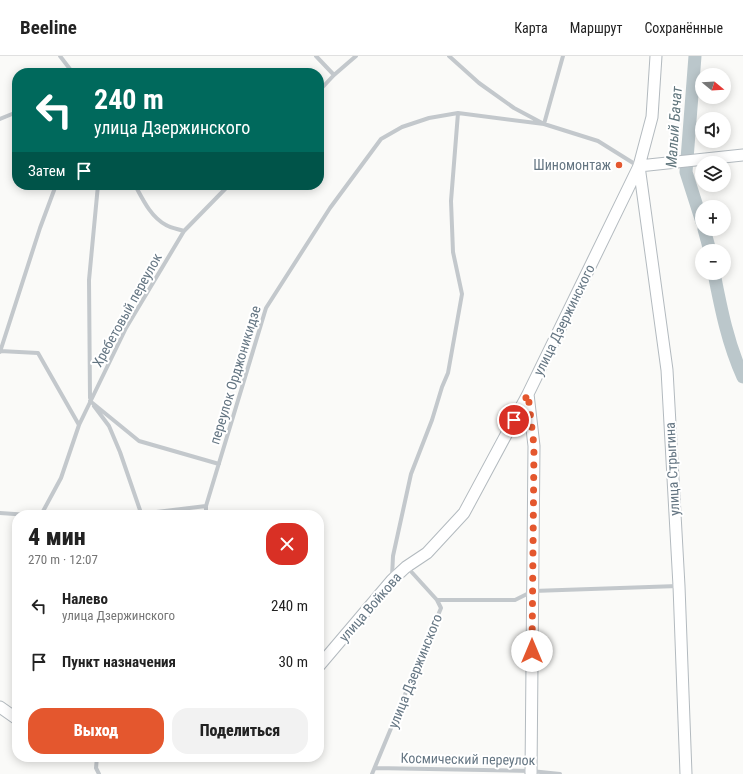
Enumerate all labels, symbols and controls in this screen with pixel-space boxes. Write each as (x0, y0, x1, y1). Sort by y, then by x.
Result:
text: Beeline (20, 16, 77, 39)
text: Карта (514, 20, 548, 36)
text: Маршрут (570, 20, 622, 36)
text: Сохранённые (644, 20, 723, 36)
north arrow (695, 68, 731, 104)
map controls (695, 68, 731, 280)
text: 240 m (94, 83, 164, 116)
icon: left (28, 84, 80, 136)
water label: Малый Бачат (662, 85, 686, 168)
button: sound (695, 112, 731, 148)
text: улица Дзержинского (94, 117, 250, 138)
button: layers (695, 156, 731, 192)
place label: Шиномонтаж (533, 157, 611, 173)
icon: arrive (73, 160, 95, 182)
marker: Шиномонтаж (614, 160, 624, 170)
text: Затем (28, 162, 65, 180)
button: + (695, 200, 731, 236)
button: − (695, 244, 731, 280)
street label: Хребетовый переулок (89, 250, 165, 370)
street label: улица Дзержинского (530, 262, 598, 378)
street label: переулок Орджоникидзе (206, 303, 264, 446)
pin (497, 403, 531, 437)
icon: arrive (503, 409, 525, 431)
street label: улица Стрыгина (662, 422, 682, 516)
text: 4 мин (28, 523, 86, 551)
button: close (266, 523, 308, 565)
text: 270 m · 12:07 (28, 552, 98, 567)
street label: улица Войкова (336, 569, 404, 645)
text: Налево (62, 590, 108, 608)
icon: left (28, 595, 50, 617)
text: 240 m (271, 597, 308, 615)
text: улица Дзержинского (62, 608, 175, 623)
street label: улица Дзержинского (385, 612, 445, 730)
position arrow (511, 630, 553, 672)
icon: arrive (28, 651, 50, 673)
text: Пункт назначения (62, 653, 176, 671)
text: 30 m (278, 653, 308, 671)
button: Выход (28, 708, 164, 754)
button: Поделиться (172, 708, 308, 754)
street label: Космический переулок (400, 750, 536, 768)

